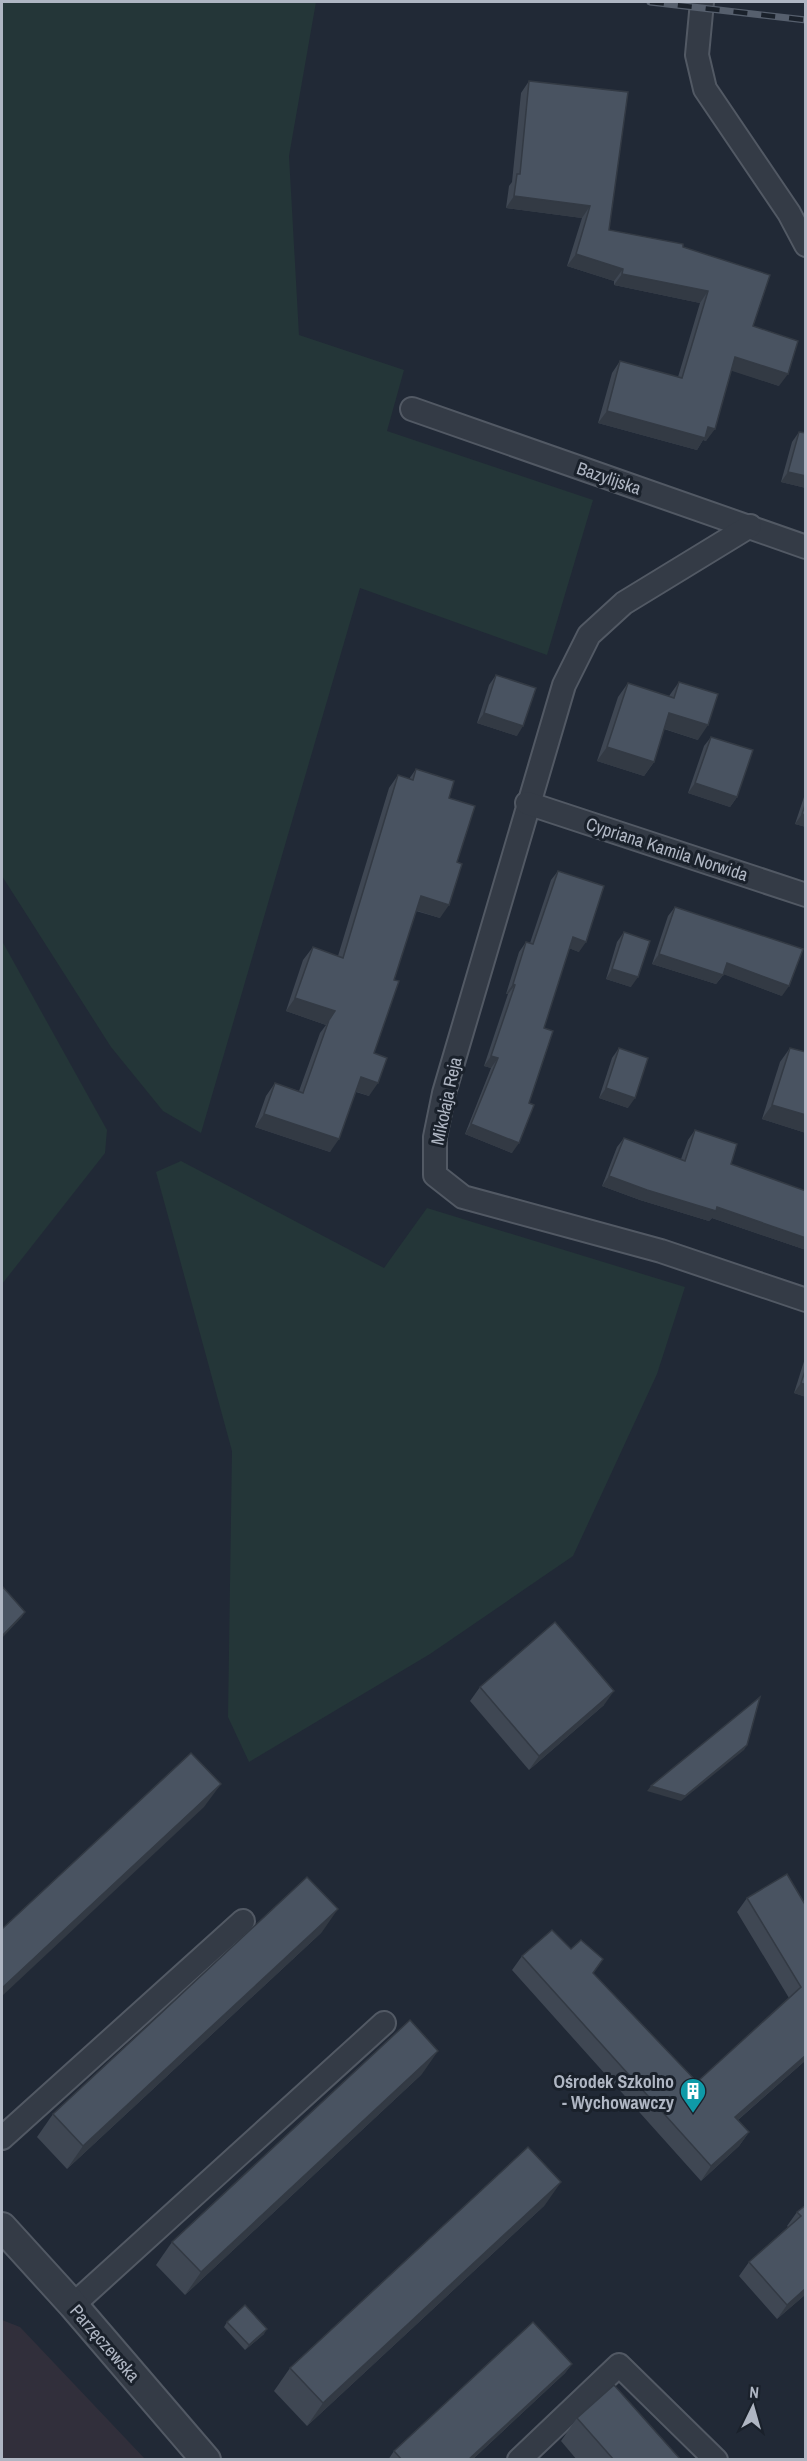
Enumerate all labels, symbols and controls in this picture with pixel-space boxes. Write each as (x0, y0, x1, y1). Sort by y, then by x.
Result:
street label: Bazylijska (574, 455, 644, 501)
street label: Cypriana Kamila Norwida (583, 811, 751, 887)
street label: Mikołaja Reja (424, 1055, 468, 1147)
place label: Ośrodek Szkolno - Wychowawczy (553, 2069, 675, 2115)
building icon: Ośrodek Szkolno - Wychowawczy (678, 2076, 708, 2114)
street label: Parzęczewska (64, 2299, 146, 2387)
north arrow (723, 2377, 783, 2437)
text: N (749, 2381, 760, 2403)

